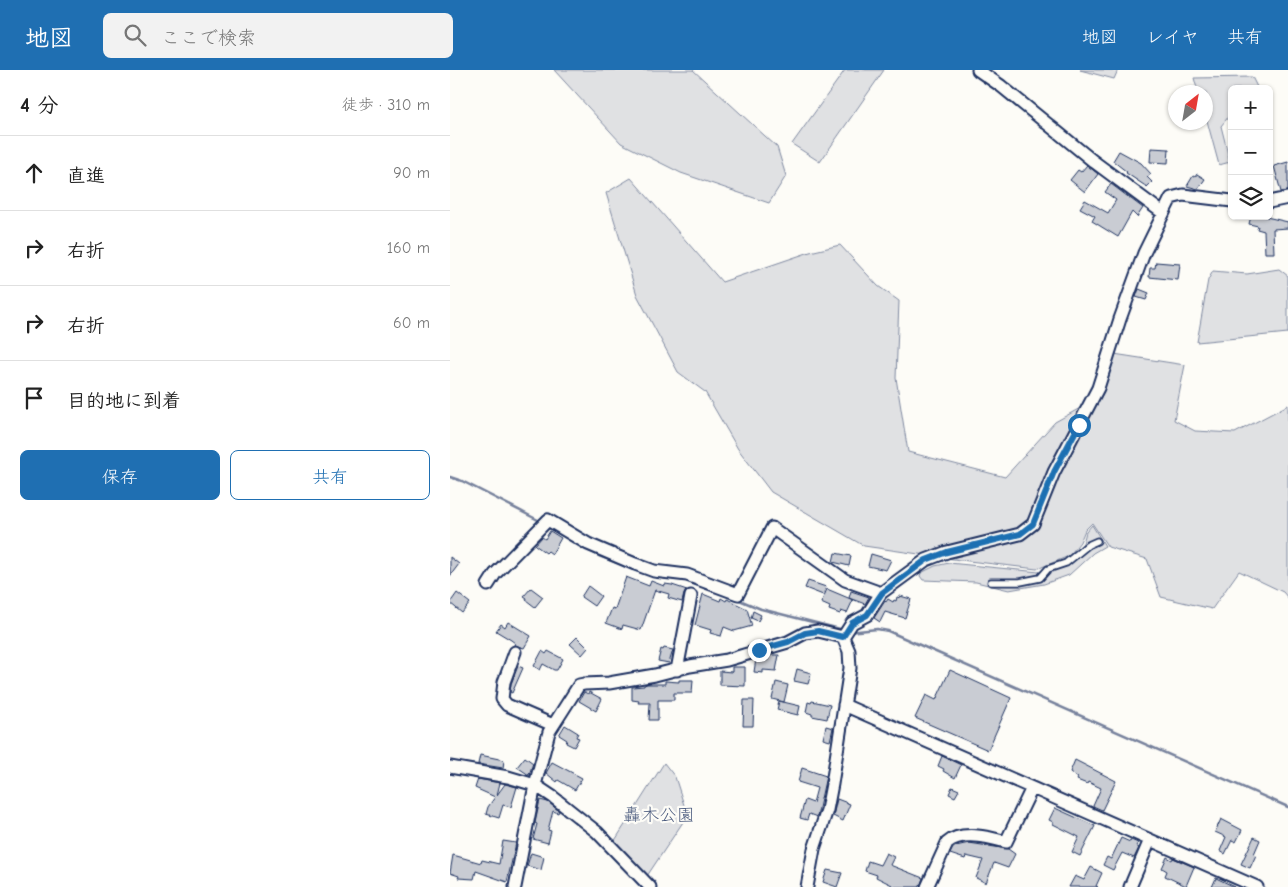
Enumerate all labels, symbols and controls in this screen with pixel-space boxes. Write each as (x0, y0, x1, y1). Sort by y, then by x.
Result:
search box (103, 13, 453, 58)
icon: search (121, 21, 149, 49)
text: 地図 (25, 24, 73, 52)
text: ここで検索 (161, 27, 256, 49)
text: 地図 (1082, 27, 1118, 48)
text: レイヤ (1146, 27, 1199, 48)
text: 共有 (1227, 27, 1263, 48)
north arrow (1168, 85, 1213, 130)
map controls (1228, 85, 1273, 220)
button: + (1228, 85, 1273, 130)
text: 4 分 (20, 93, 58, 117)
text: 徒歩 · 310 m (342, 96, 430, 114)
button: − (1228, 130, 1273, 175)
icon: ahead (20, 159, 48, 187)
text: 90 m (393, 164, 430, 182)
text: 直進 (67, 165, 105, 187)
button: layers (1228, 175, 1273, 220)
icon: right (20, 234, 48, 262)
text: 160 m (387, 239, 430, 257)
text: 右折 (67, 240, 105, 262)
icon: right (20, 309, 48, 337)
text: 60 m (393, 314, 430, 332)
text: 右折 (67, 315, 105, 337)
icon: arrive (20, 384, 48, 412)
text: 目的地に到着 (67, 390, 181, 412)
route start (1068, 414, 1091, 437)
button: 保存 (20, 450, 220, 500)
button: 共有 (230, 450, 430, 500)
route end (748, 639, 771, 662)
park label: 轟木公園 (623, 805, 695, 826)

